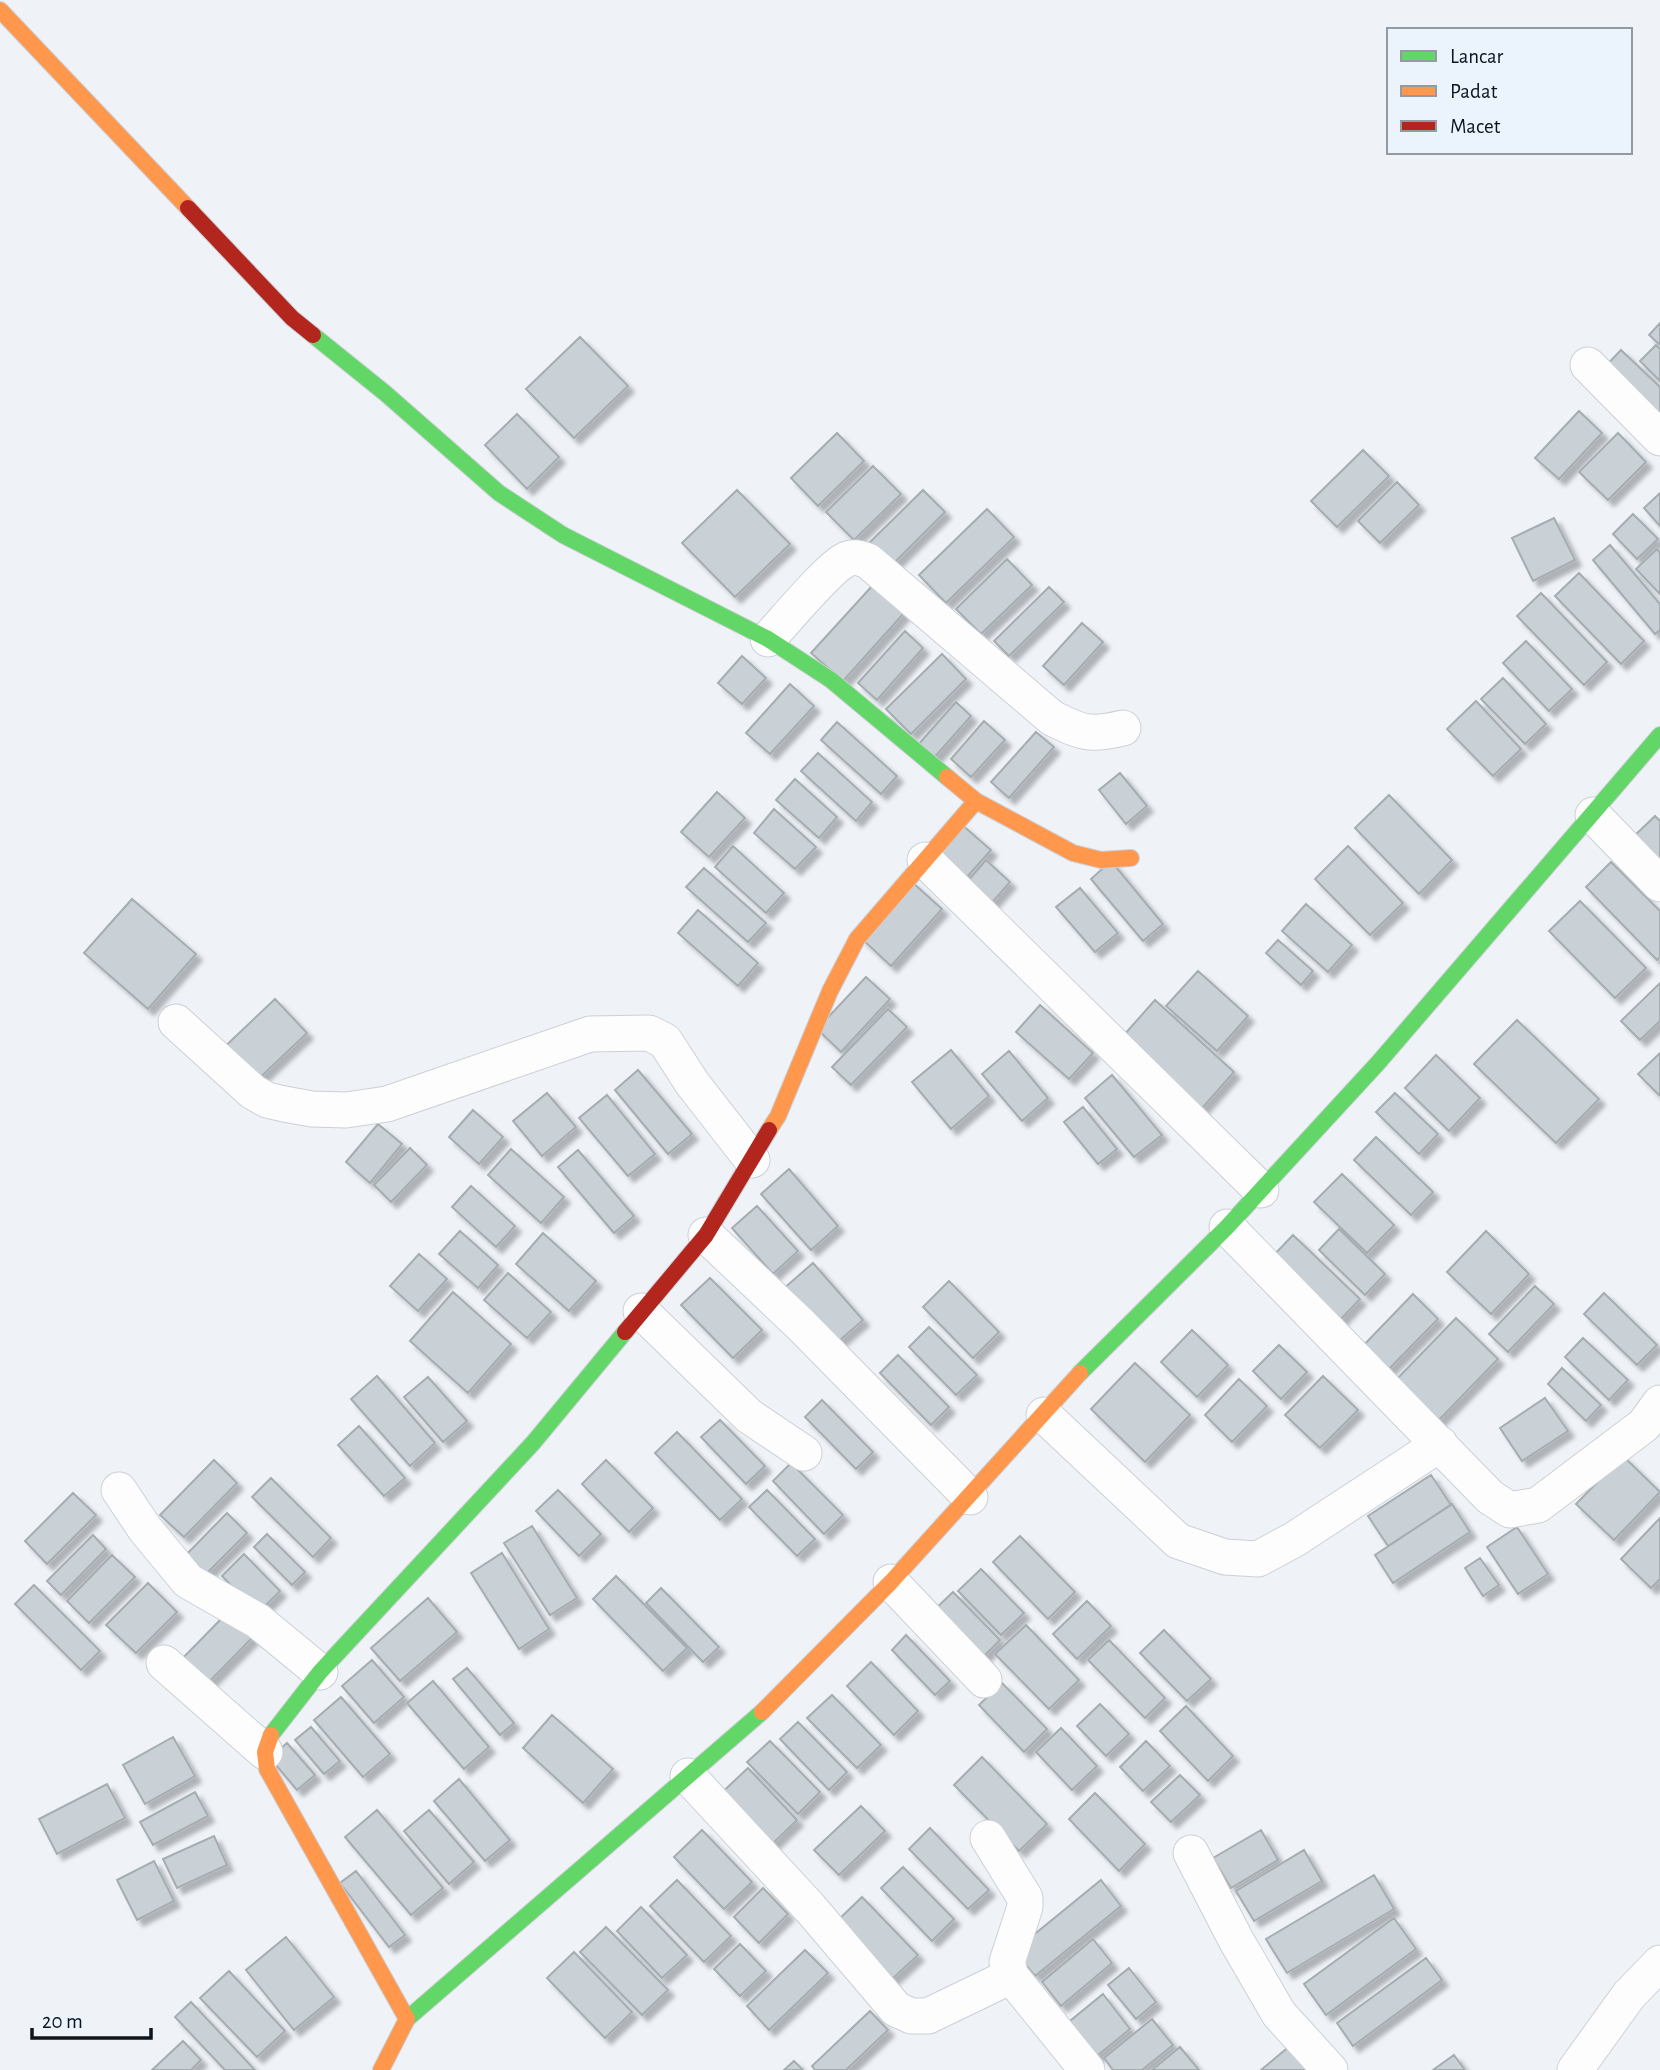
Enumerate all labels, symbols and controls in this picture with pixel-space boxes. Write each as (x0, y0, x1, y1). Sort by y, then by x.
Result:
legend (1387, 28, 1632, 154)
text: Lancar (1450, 46, 1503, 67)
text: Padat (1450, 81, 1498, 102)
text: Macet (1450, 116, 1501, 137)
scale bar (32, 1996, 150, 2040)
text: 20 m (42, 2011, 83, 2032)

